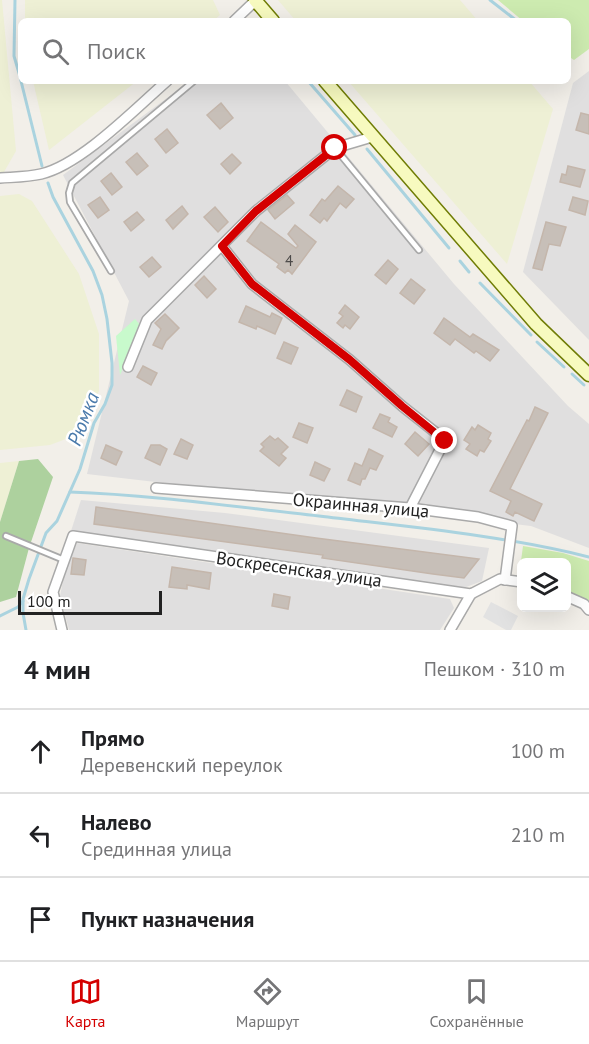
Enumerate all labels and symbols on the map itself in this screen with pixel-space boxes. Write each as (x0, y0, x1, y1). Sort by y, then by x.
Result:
route start (321, 134, 347, 160)
house number: 4 (285, 251, 293, 270)
water label: Рюмка (61, 388, 105, 449)
route end (431, 427, 457, 453)
street label: Окраинная улица (292, 488, 430, 522)
street label: Воскресенская улица (215, 546, 383, 592)
scale bar (18, 588, 162, 616)

